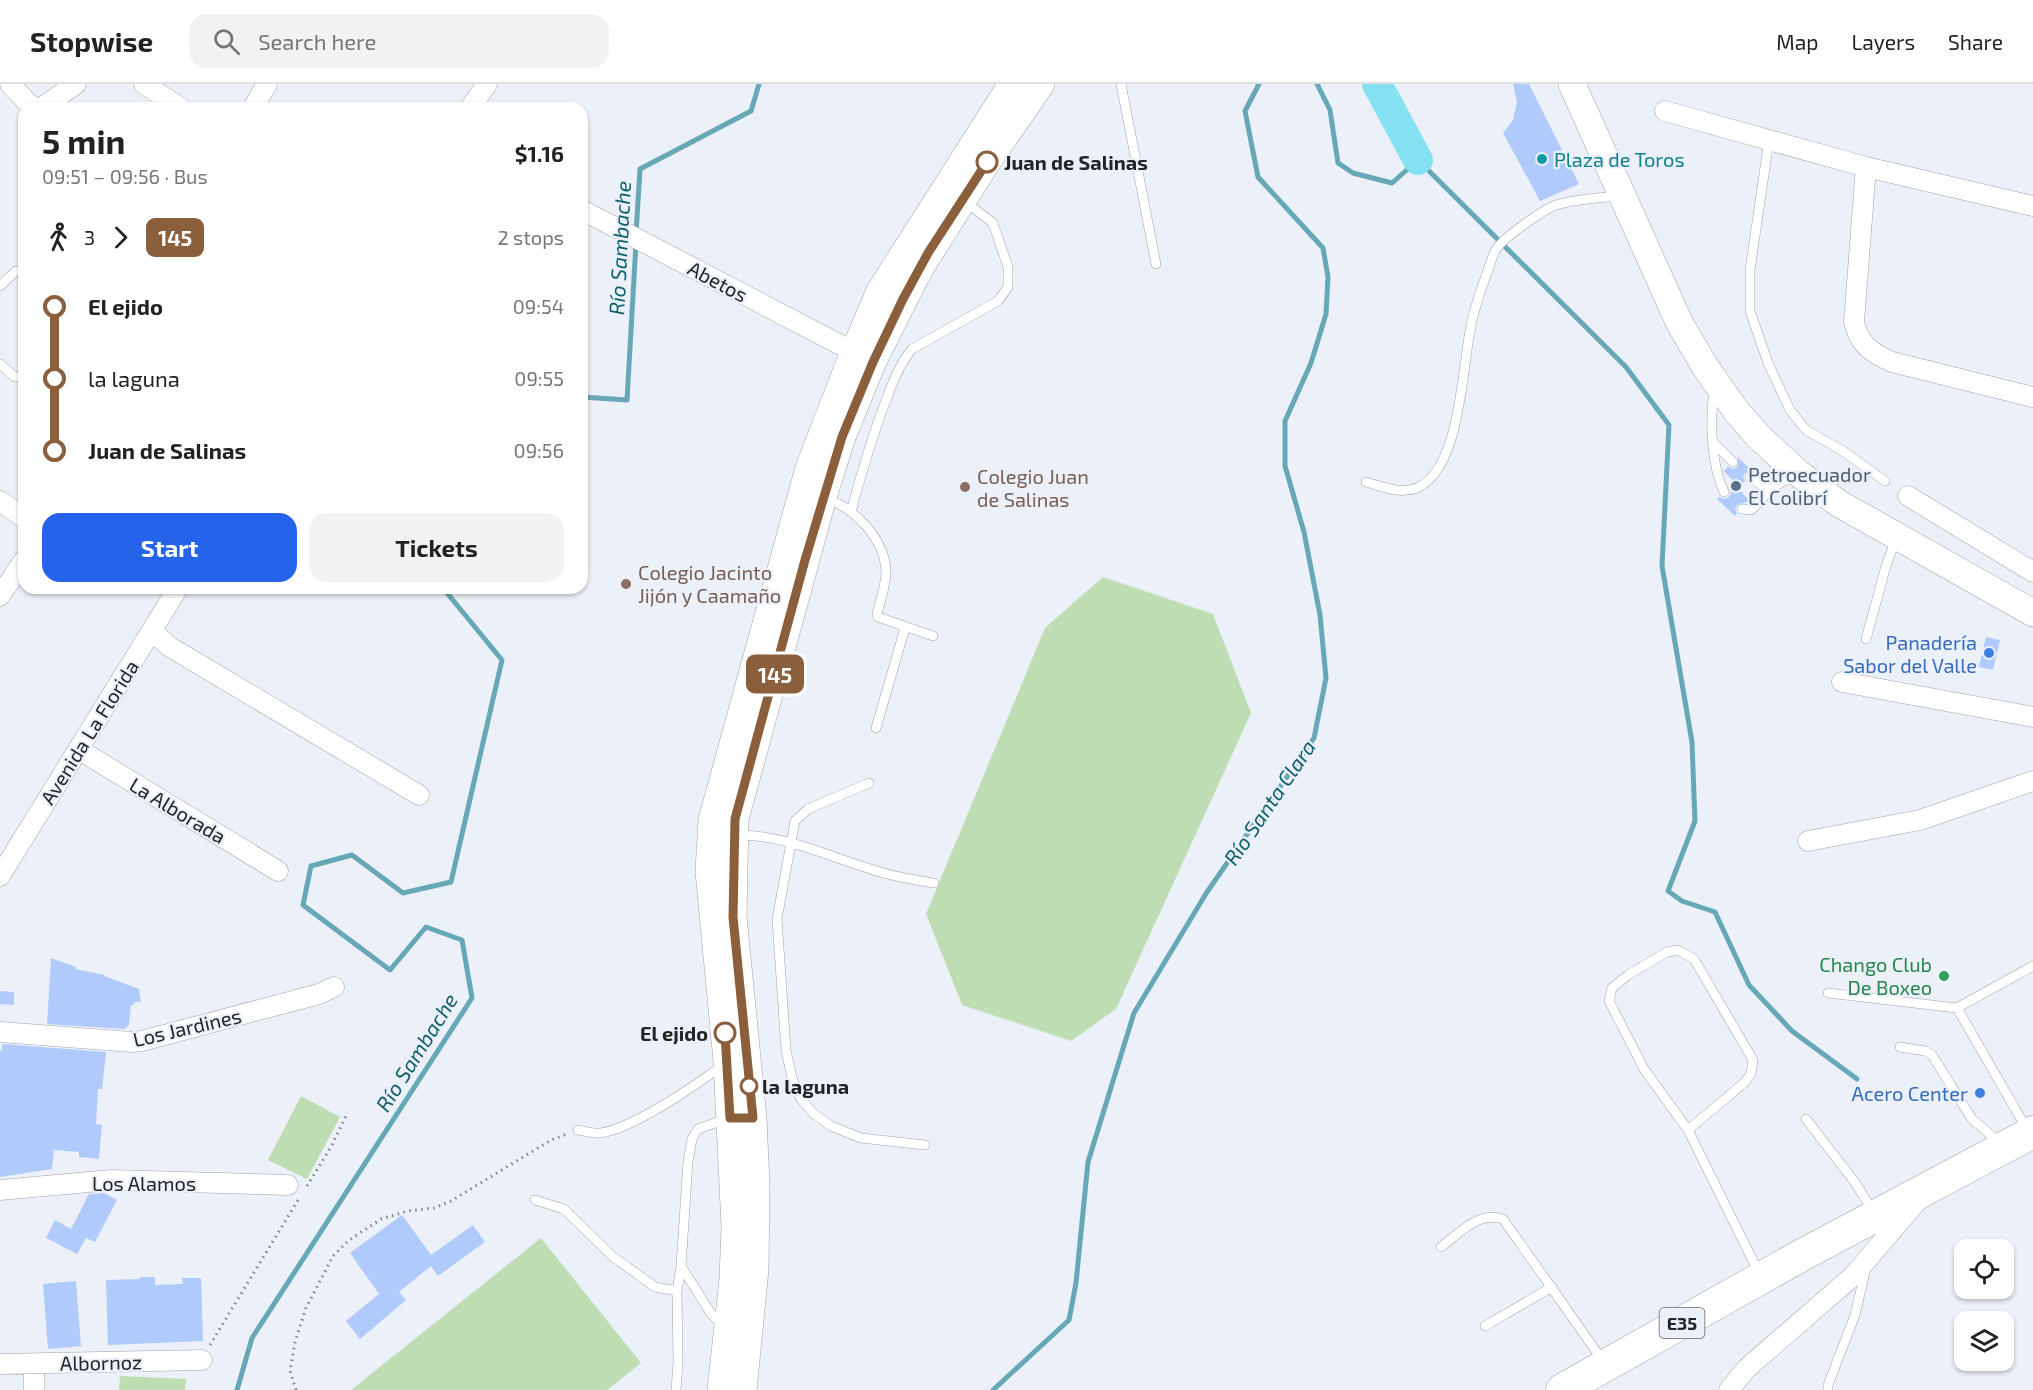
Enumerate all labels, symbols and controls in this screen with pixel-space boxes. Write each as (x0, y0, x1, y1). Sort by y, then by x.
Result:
search box (189, 14, 609, 68)
text: Stopwise (30, 24, 153, 58)
icon: search (210, 25, 243, 58)
text: Search here (258, 28, 376, 54)
text: Map (1776, 29, 1818, 54)
text: Layers (1851, 29, 1915, 54)
text: Share (1948, 29, 2003, 54)
text: 5 min (42, 121, 125, 161)
text: $1.16 (515, 140, 564, 166)
place label: Plaza de Toros (1554, 147, 1685, 171)
place label: Juan de Salinas (1004, 150, 1148, 174)
marker: Juan de Salinas (976, 151, 998, 173)
marker: Plaza de Toros (1535, 152, 1549, 166)
text: 09:51 – 09:56 · Bus (42, 164, 208, 188)
water label: Río Sambache (603, 180, 635, 316)
icon: walk (42, 221, 75, 254)
icon: forward (104, 221, 137, 254)
text: 3 (84, 225, 95, 249)
text: 145 (158, 225, 192, 250)
text: 2 stops (497, 225, 564, 249)
street label: Abetos (684, 255, 752, 307)
text: El ejido (88, 293, 163, 319)
text: 09:54 (513, 294, 564, 318)
text: la laguna (88, 365, 180, 391)
text: 09:55 (514, 366, 564, 390)
text: Juan de Salinas (88, 437, 246, 463)
text: 09:56 (514, 438, 564, 462)
place label: Petroecuador El Colibrí (1748, 462, 1871, 509)
place label: Colegio Juan de Salinas (977, 464, 1089, 511)
marker: Petroecuador El Colibrí (1729, 479, 1743, 493)
marker: Colegio Juan de Salinas (958, 480, 972, 494)
button: Start (42, 513, 297, 582)
button: Tickets (309, 513, 564, 582)
place label: Colegio Jacinto Jijón y Caamaño (638, 560, 781, 607)
marker: Colegio Jacinto Jijón y Caamaño (619, 577, 633, 591)
place label: Panadería Sabor del Valle (1843, 630, 1977, 677)
marker: Panadería Sabor del Valle (1982, 646, 1996, 660)
line badge: 145 (740, 654, 810, 694)
street label: Avenida La Florida (35, 655, 143, 809)
text: 145 (758, 662, 792, 687)
water label: Río Santa Clara (1218, 735, 1320, 869)
street label: La Alborada (126, 772, 230, 848)
place label: Chango Club De Boxeo (1819, 952, 1932, 999)
marker: Chango Club De Boxeo (1937, 969, 1951, 983)
water label: Río Sambache (370, 988, 462, 1116)
street label: Los Jardines (131, 1003, 243, 1051)
place label: El ejido (640, 1021, 708, 1045)
marker: El ejido (714, 1022, 736, 1044)
place label: la laguna (762, 1074, 849, 1098)
marker: la laguna (740, 1077, 758, 1095)
place label: Acero Center (1851, 1081, 1968, 1105)
marker: Acero Center (1973, 1086, 1987, 1100)
street label: Los Alamos (92, 1171, 196, 1195)
map controls (1954, 1239, 2014, 1371)
button: locate (1954, 1239, 2014, 1299)
road number: E35 (1660, 1308, 1704, 1338)
button: layers (1954, 1311, 2014, 1371)
street label: Albornoz (60, 1349, 142, 1375)

